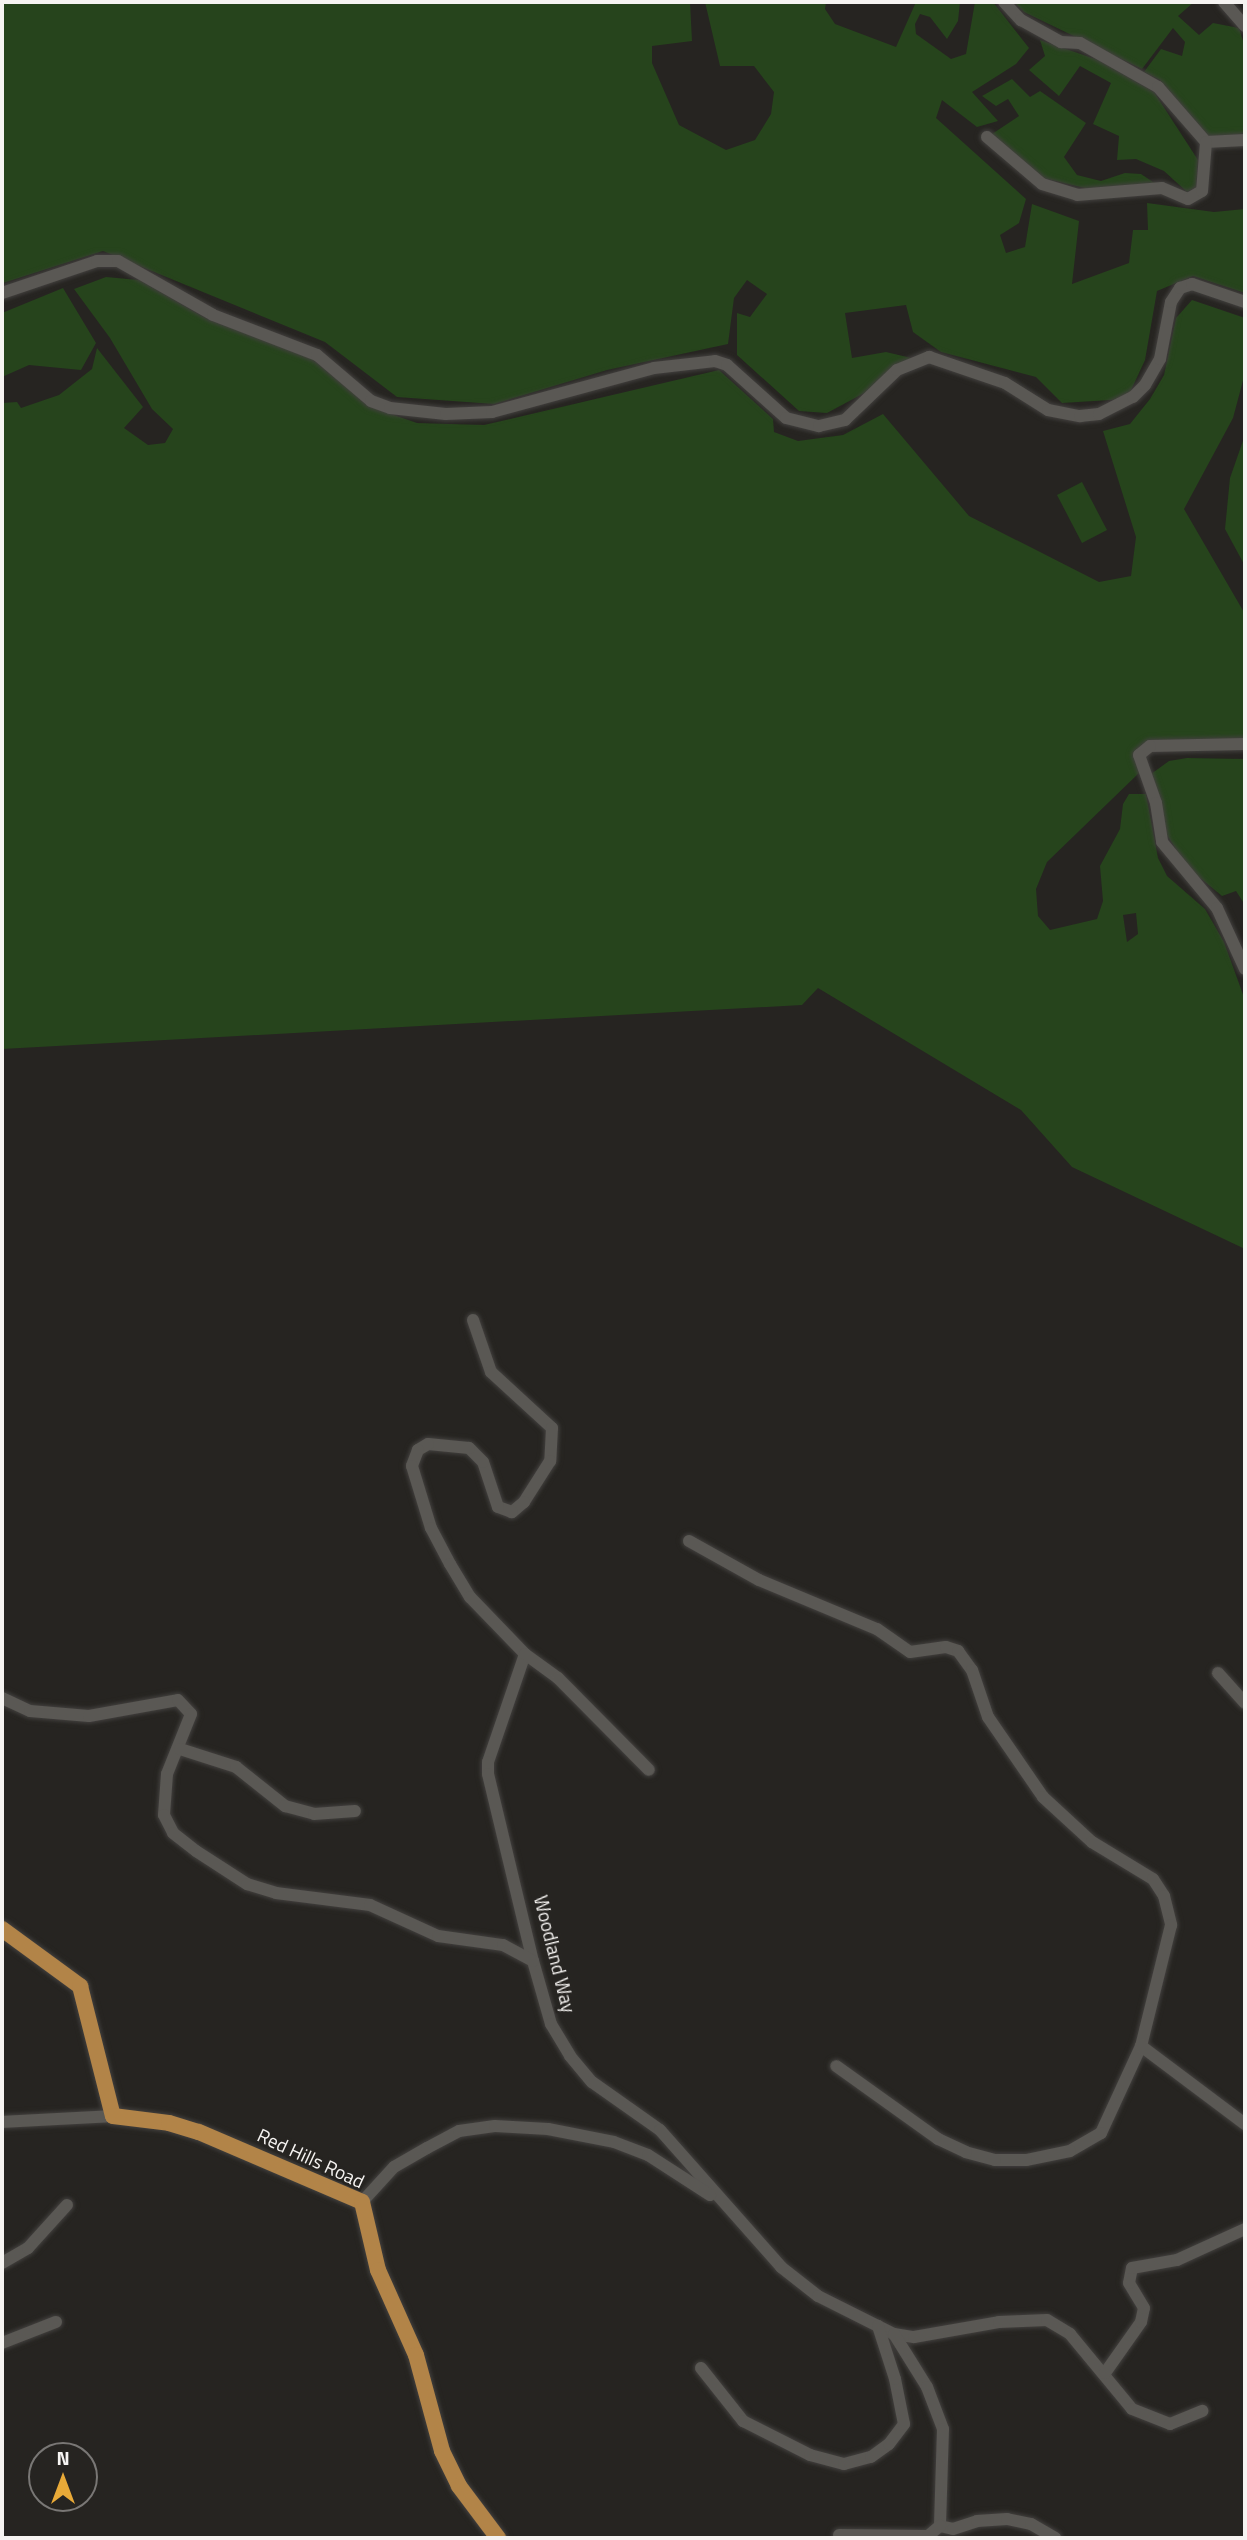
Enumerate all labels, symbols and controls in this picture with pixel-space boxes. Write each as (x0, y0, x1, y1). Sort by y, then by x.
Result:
street label: Woodland Way (529, 1893, 581, 2015)
street label: Red Hills Road (254, 2123, 368, 2193)
north arrow (28, 2442, 98, 2512)
text: N (56, 2443, 70, 2472)

